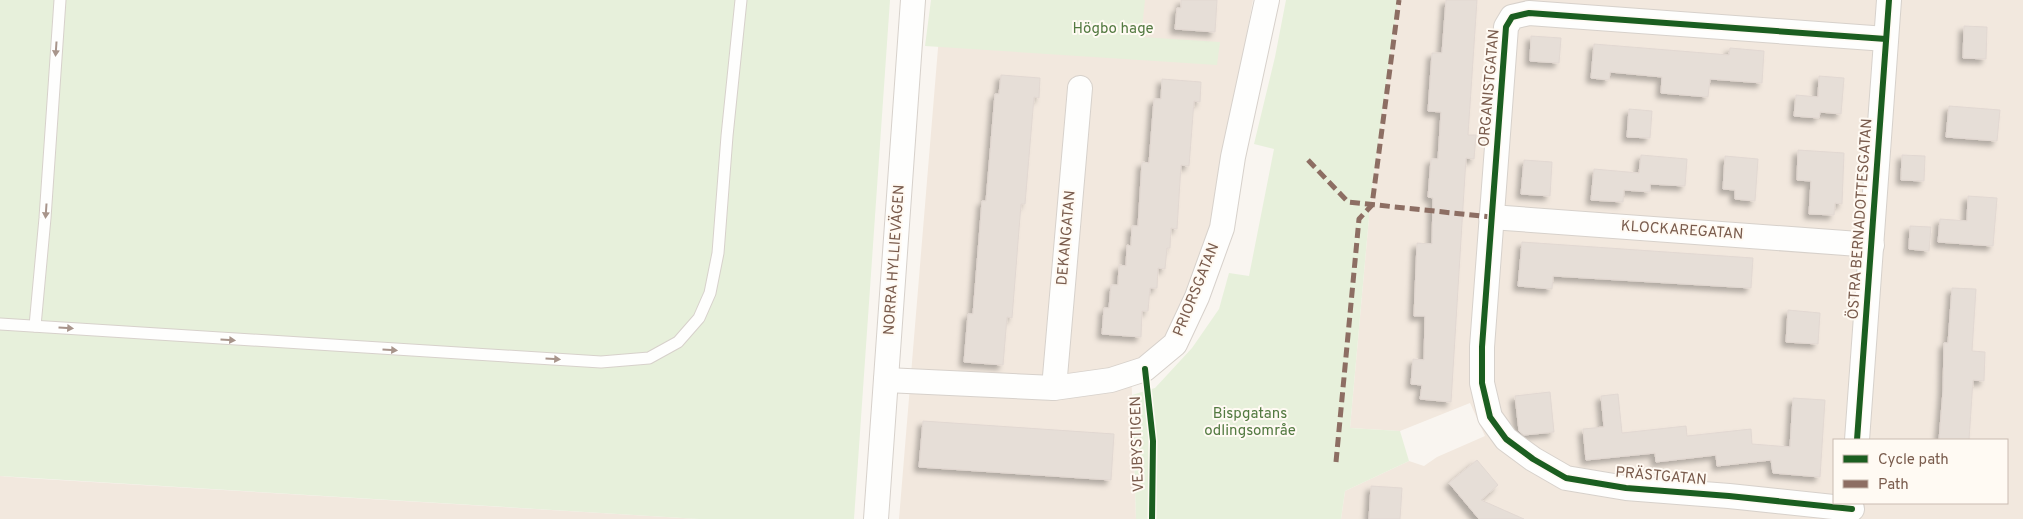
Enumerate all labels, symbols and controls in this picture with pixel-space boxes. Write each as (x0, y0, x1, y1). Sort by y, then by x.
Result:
park label: Högbo hage (1072, 20, 1154, 39)
street label: ORGANISTGATAN (1475, 28, 1505, 148)
one-way arrow (52, 41, 60, 57)
street label: ÖSTRA BERNADOTTESGATAN (1843, 118, 1878, 320)
street label: NORRA HYLLIEVÄGEN (879, 184, 910, 336)
street label: DEKANGATAN (1053, 190, 1081, 286)
one-way arrow (41, 203, 49, 219)
street label: KLOCKAREGATAN (1620, 217, 1744, 245)
street label: PRIORSGATAN (1170, 240, 1224, 340)
one-way arrow (58, 324, 74, 332)
one-way arrow (220, 336, 236, 344)
one-way arrow (383, 346, 399, 354)
one-way arrow (545, 355, 561, 363)
street label: VEJBYSTIGEN (1127, 396, 1149, 492)
park label: Bispgatans odlingsområe (1204, 405, 1296, 441)
legend (1833, 439, 2008, 504)
text: Cycle path (1878, 451, 1949, 470)
street label: PRÄSTGATAN (1614, 463, 1708, 490)
text: Path (1878, 476, 1909, 495)

